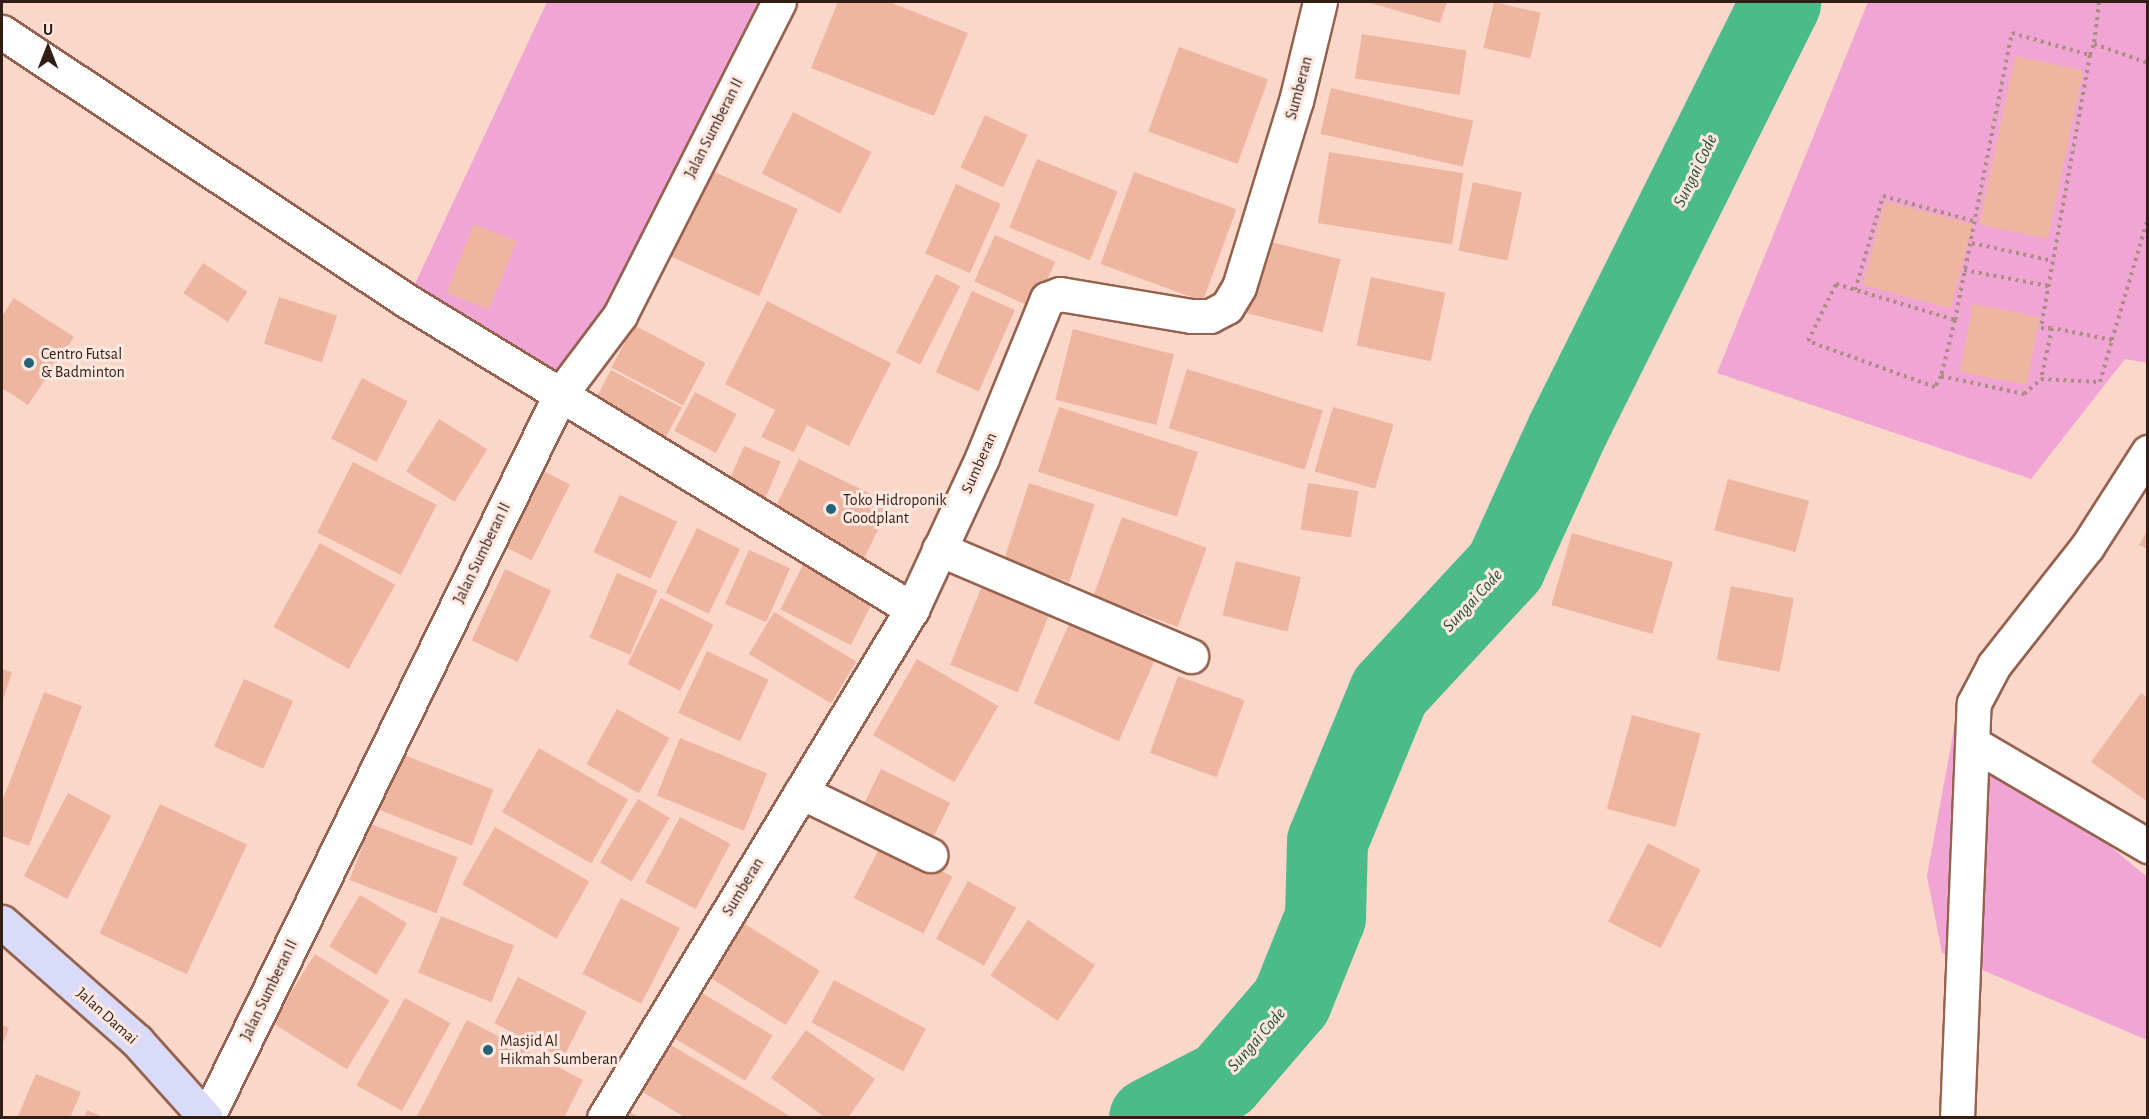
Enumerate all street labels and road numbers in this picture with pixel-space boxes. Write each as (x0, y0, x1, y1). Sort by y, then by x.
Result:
street label: Sumberan (1281, 54, 1317, 122)
street label: Jalan Sumberan II (681, 75, 747, 181)
street label: Sumberan (957, 430, 1001, 496)
street label: Jalan Sumberan II (449, 499, 515, 607)
street label: Sumberan (718, 854, 768, 920)
street label: Jalan Sumberan II (236, 936, 302, 1044)
street label: Jalan Damai (72, 984, 142, 1048)

